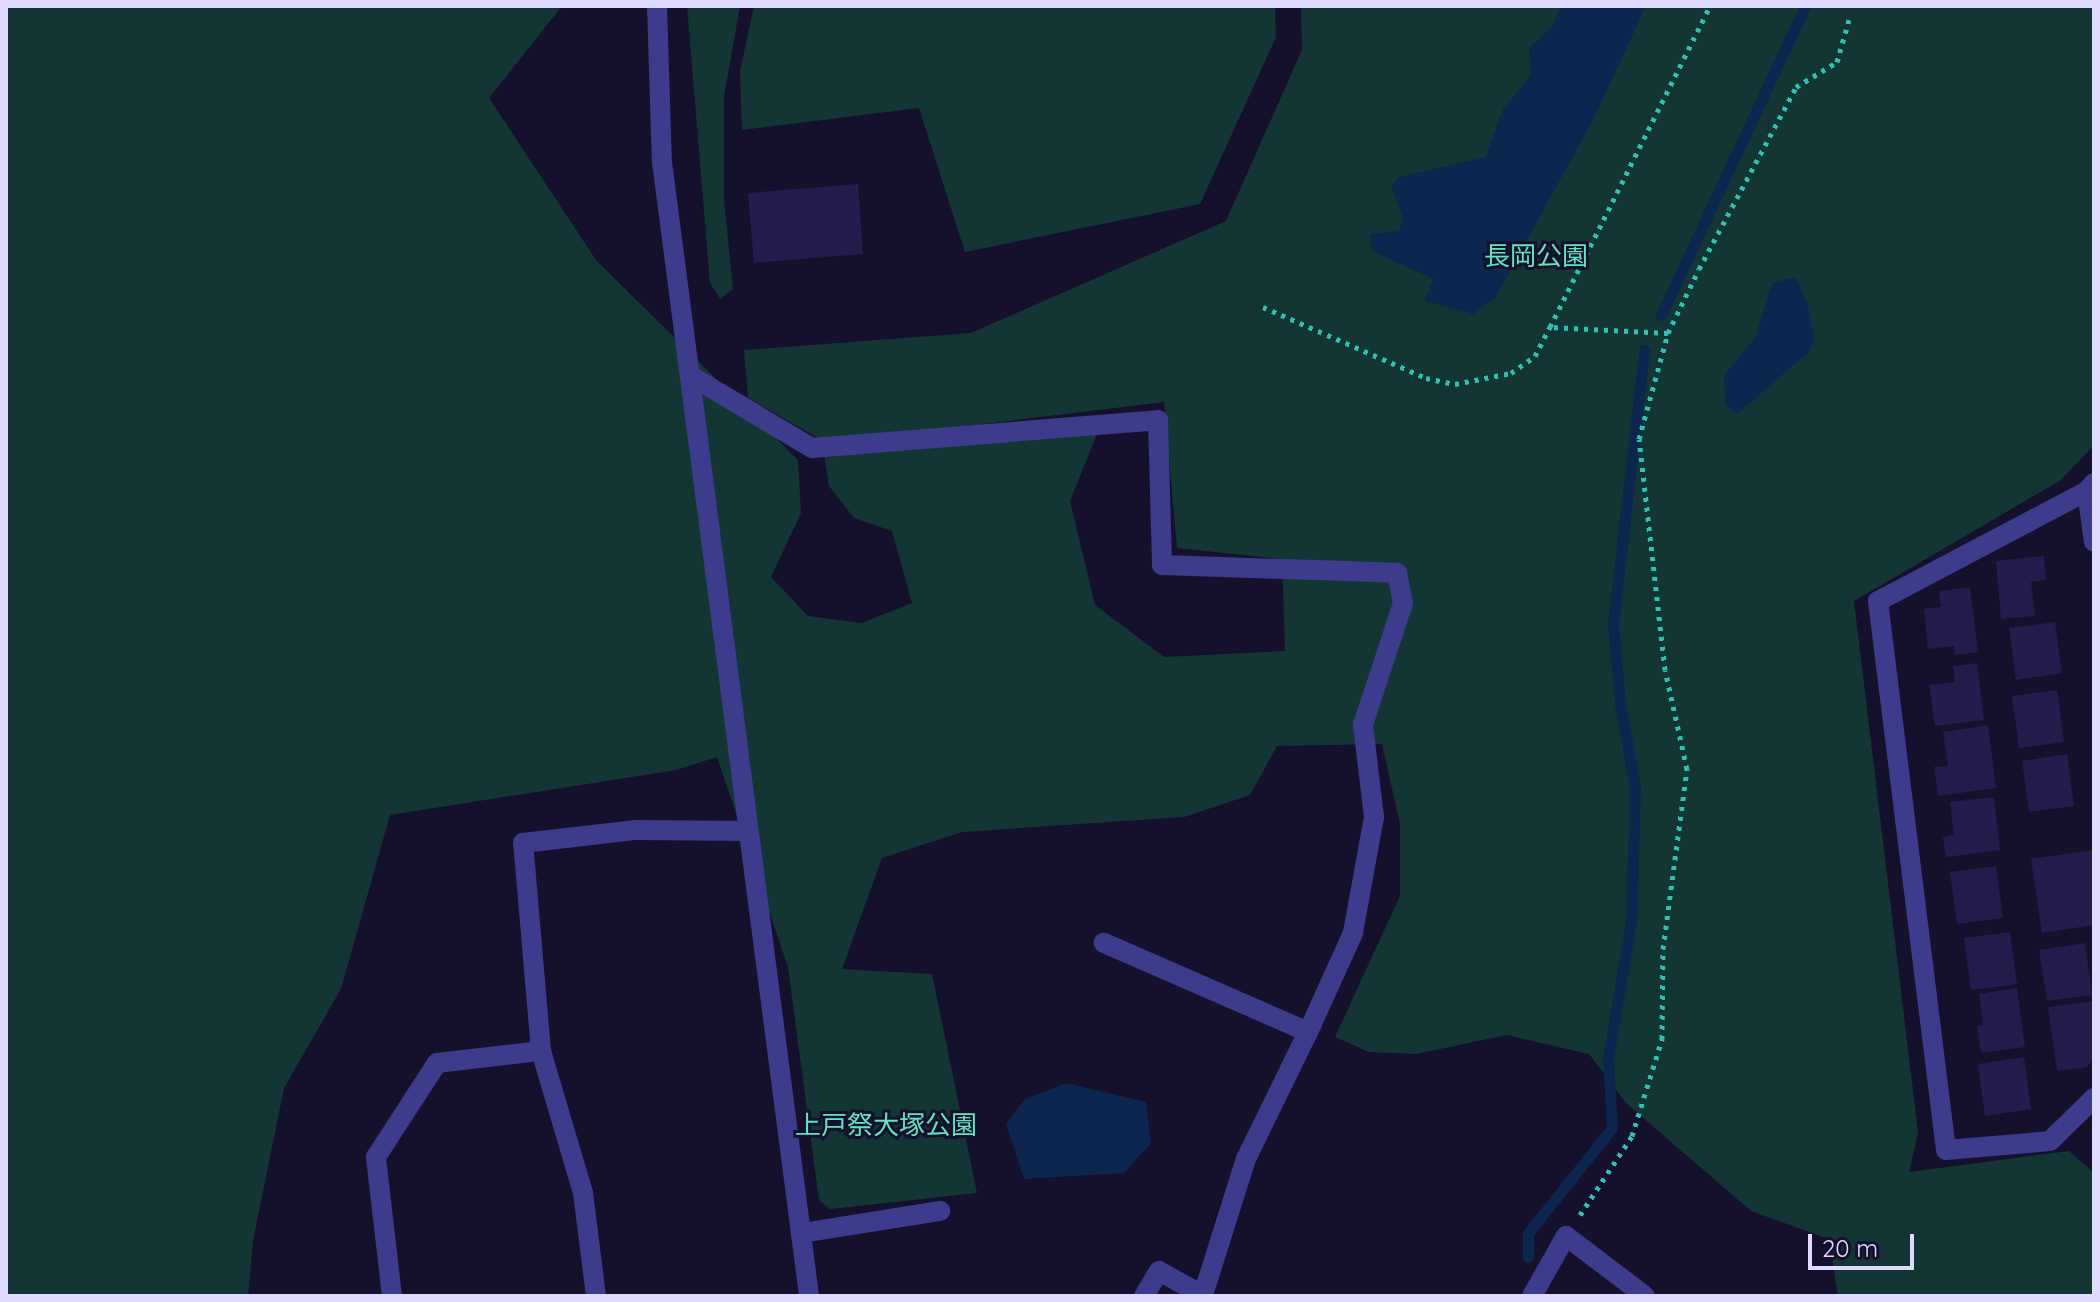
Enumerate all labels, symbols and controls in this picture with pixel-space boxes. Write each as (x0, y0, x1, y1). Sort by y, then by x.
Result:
park label: 長岡公園 (1484, 240, 1588, 272)
park label: 上戸祭大塚公園 (795, 1109, 977, 1141)
scale bar (1812, 1218, 1918, 1268)
text: 20 m (1822, 1233, 1878, 1263)

